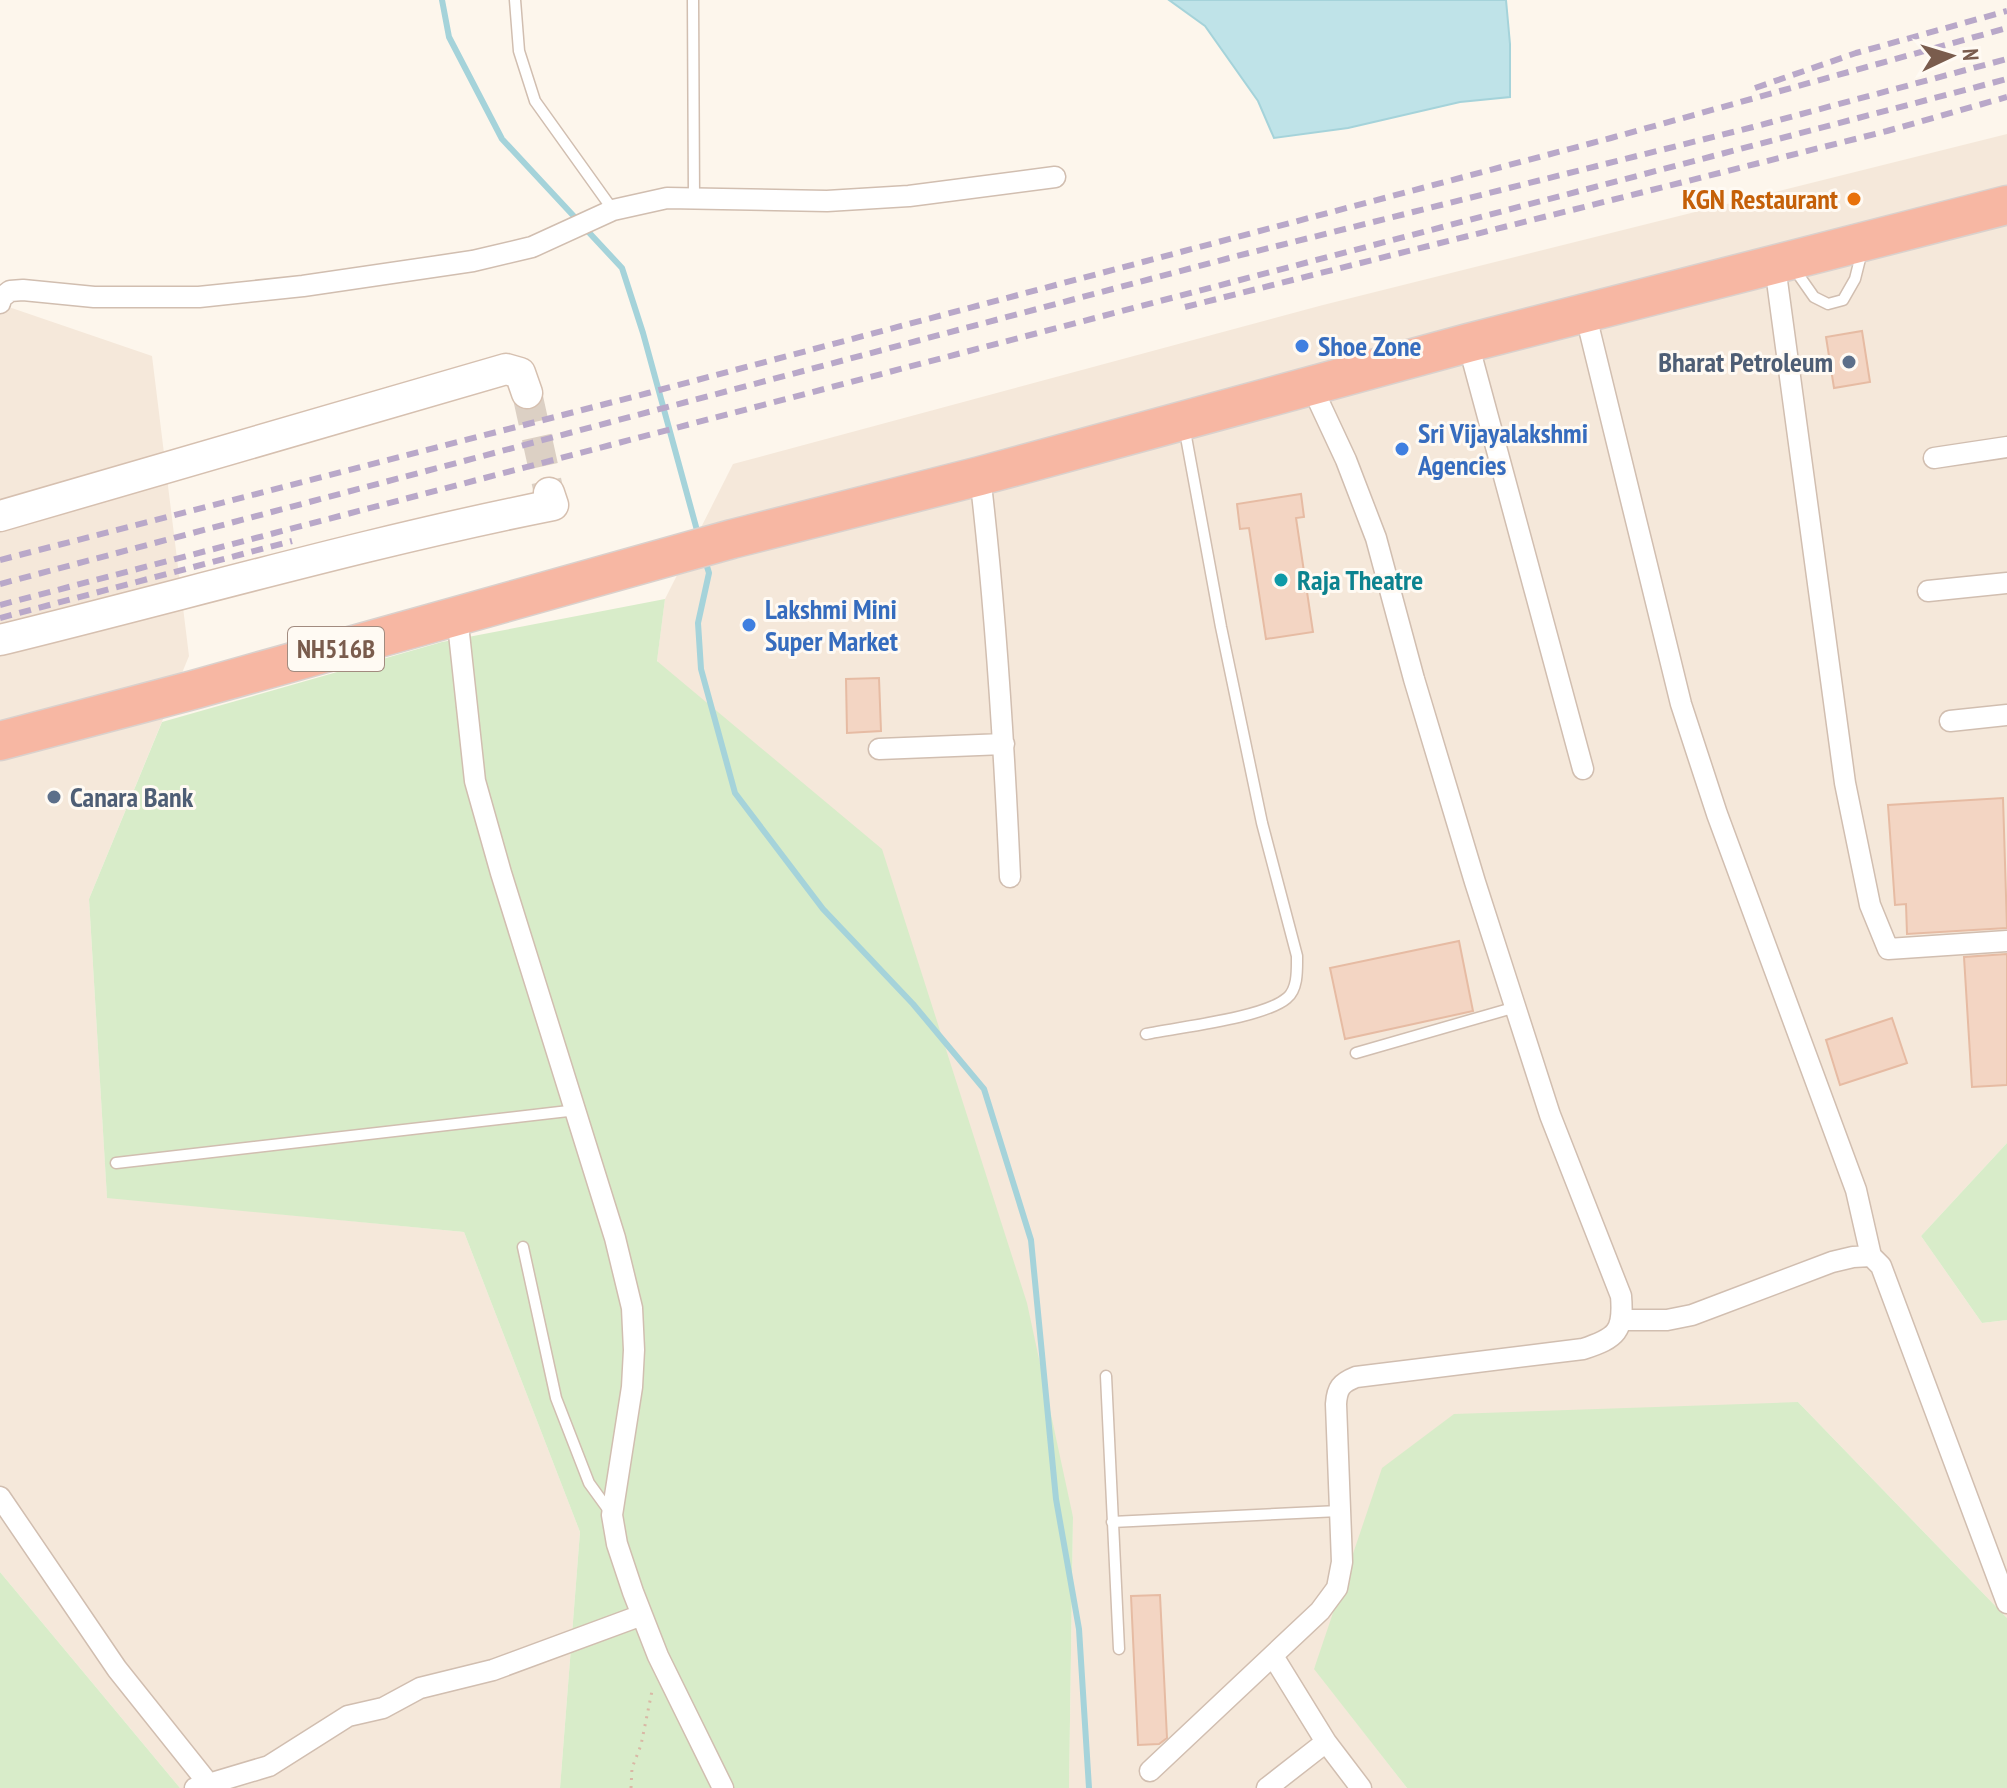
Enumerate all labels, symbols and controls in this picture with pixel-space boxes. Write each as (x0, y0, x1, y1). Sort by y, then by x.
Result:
north arrow (1911, 16, 1991, 96)
text: N (1957, 48, 1985, 62)
place label: KGN Restaurant (1682, 180, 1838, 217)
marker: KGN Restaurant (1845, 190, 1863, 208)
place label: Shoe Zone (1318, 327, 1422, 364)
marker: Shoe Zone (1293, 337, 1311, 355)
place label: Bharat Petroleum (1658, 343, 1833, 380)
marker: Bharat Petroleum (1840, 353, 1858, 371)
place label: Sri Vijayalakshmi Agencies (1417, 414, 1588, 483)
marker: Sri Vijayalakshmi Agencies (1393, 440, 1411, 458)
place label: Raja Theatre (1297, 561, 1423, 598)
marker: Raja Theatre (1272, 571, 1290, 589)
place label: Lakshmi Mini Super Market (765, 590, 898, 659)
marker: Lakshmi Mini Super Market (740, 616, 758, 634)
road number: NH516B (288, 627, 384, 671)
place label: Canara Bank (70, 778, 194, 815)
marker: Canara Bank (45, 788, 63, 806)

